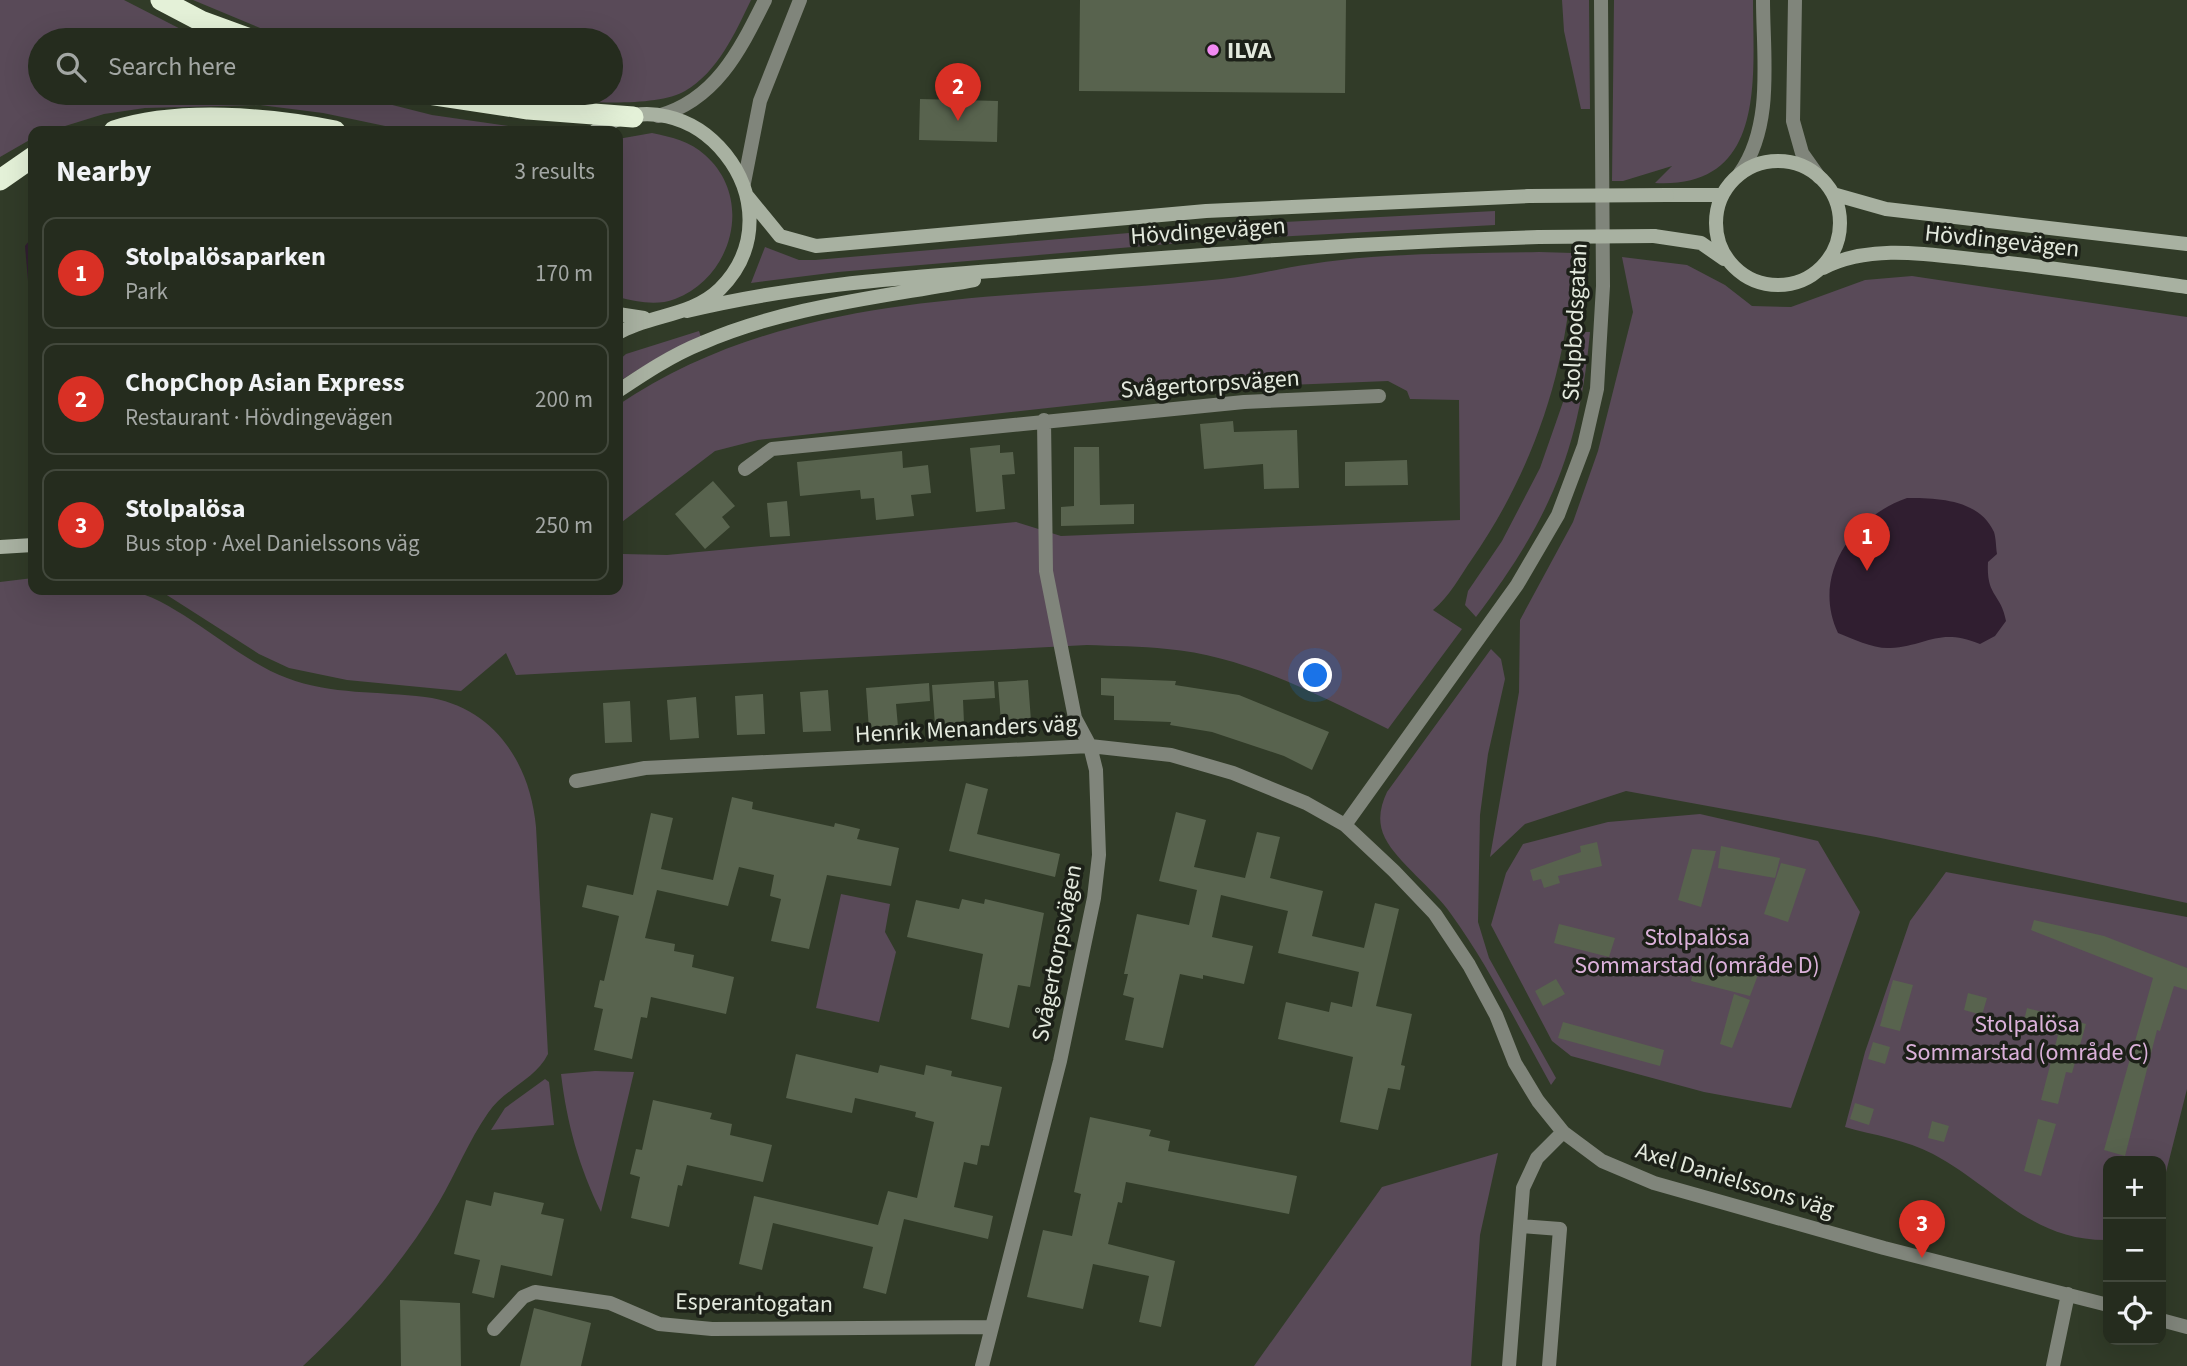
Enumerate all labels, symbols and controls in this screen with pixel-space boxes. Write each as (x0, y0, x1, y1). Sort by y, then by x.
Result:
search box (28, 28, 623, 105)
place label: ILVA (1227, 33, 1272, 68)
marker: ILVA (1205, 42, 1221, 58)
icon: search (52, 48, 90, 86)
text: Search here (108, 48, 236, 85)
pin: 2 (935, 63, 981, 121)
text: Nearby (56, 150, 151, 193)
text: 3 results (515, 155, 595, 188)
street label: Hövdingevägen (1129, 208, 1287, 254)
street label: Hövdingevägen (1923, 215, 2081, 267)
text: Stolpalösaparken (125, 238, 326, 275)
street label: Stolpbodsgatan (1553, 242, 1597, 402)
text: 1 (75, 257, 87, 290)
text: 170 m (535, 257, 593, 290)
text: Park (125, 275, 168, 308)
street label: Svågertorpsvägen (1119, 360, 1301, 408)
text: ChopChop Asian Express (125, 364, 404, 401)
text: 2 (75, 383, 87, 416)
text: 200 m (535, 383, 593, 416)
text: Restaurant · Hövdingevägen (125, 401, 393, 434)
text: Stolpalösa (125, 490, 245, 527)
text: 3 (75, 509, 87, 542)
text: 250 m (535, 509, 593, 542)
pin: 1 (1844, 513, 1890, 571)
text: Bus stop · Axel Danielssons väg (125, 527, 419, 560)
your location (1298, 658, 1332, 692)
street label: Henrik Menanders väg (854, 706, 1078, 752)
street label: Svågertorpsvägen (1023, 861, 1091, 1045)
park label: Stolpalösa Sommarstad (område D) (1574, 920, 1820, 983)
park label: Stolpalösa Sommarstad (område C) (1905, 1007, 2149, 1070)
street label: Axel Danielssons väg (1631, 1133, 1839, 1227)
map controls (2103, 1156, 2166, 1345)
button: + (2103, 1156, 2166, 1219)
pin: 3 (1899, 1200, 1945, 1258)
button: − (2103, 1219, 2166, 1282)
button: locate (2103, 1282, 2166, 1345)
street label: Esperantogatan (675, 1284, 833, 1322)

